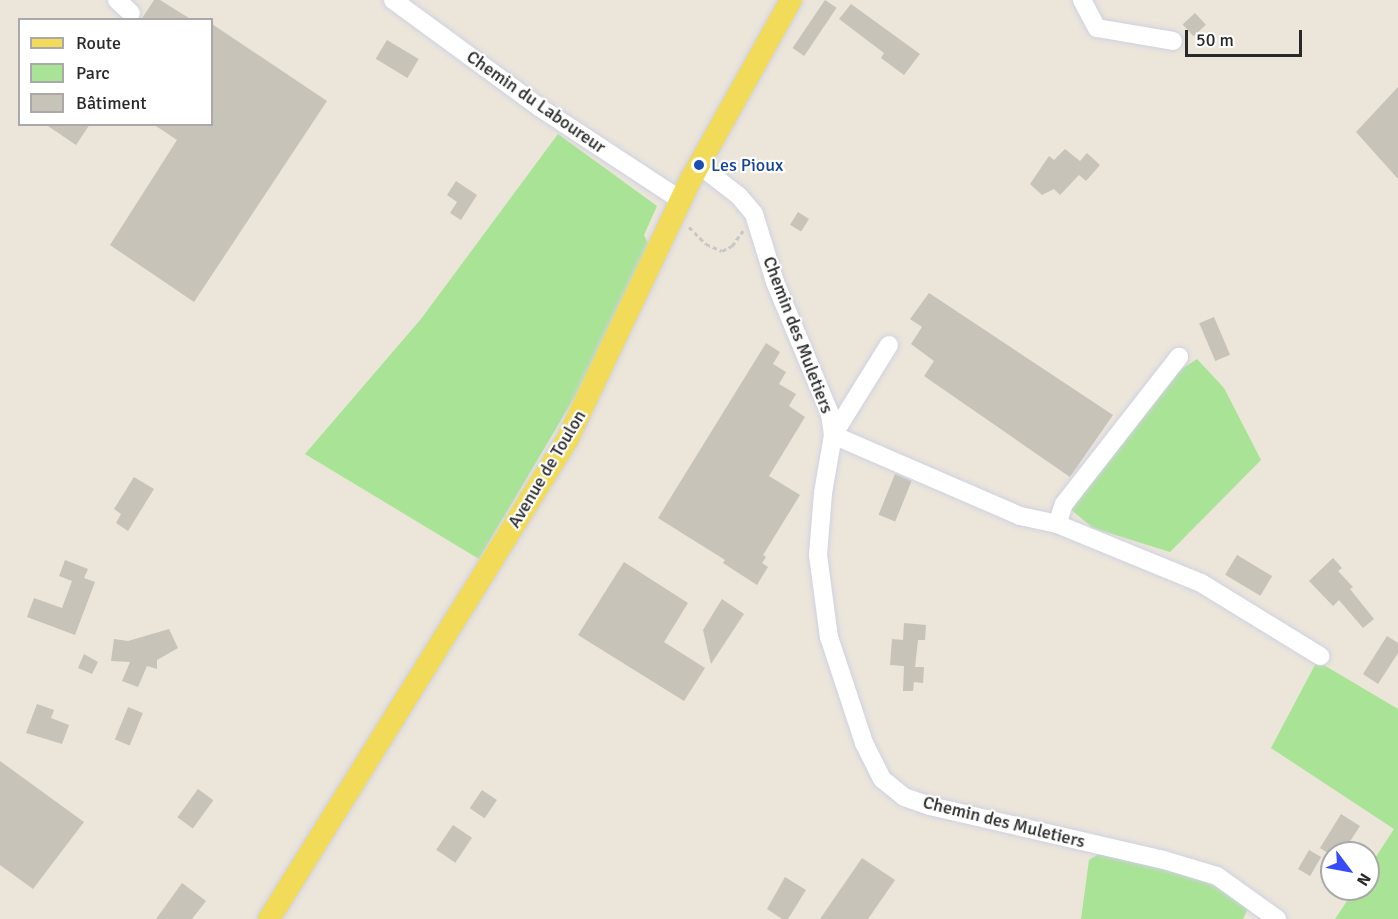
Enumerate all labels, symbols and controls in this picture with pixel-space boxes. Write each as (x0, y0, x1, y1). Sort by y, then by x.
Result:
legend (18, 18, 213, 126)
scale bar (1188, 18, 1305, 56)
text: 50 m (1196, 29, 1234, 51)
text: Route (76, 32, 121, 54)
street label: Chemin du Laboureur (462, 46, 610, 158)
text: Parc (76, 62, 110, 84)
text: Bâtiment (76, 92, 147, 114)
place label: Les Pioux (711, 154, 783, 176)
marker: Les Pioux (692, 158, 706, 172)
street label: Chemin des Muletiers (758, 253, 838, 417)
street label: Avenue de Toulon (503, 406, 591, 532)
street label: Chemin des Muletiers (921, 791, 1087, 853)
north arrow (1320, 841, 1380, 901)
text: N (1352, 869, 1375, 889)

